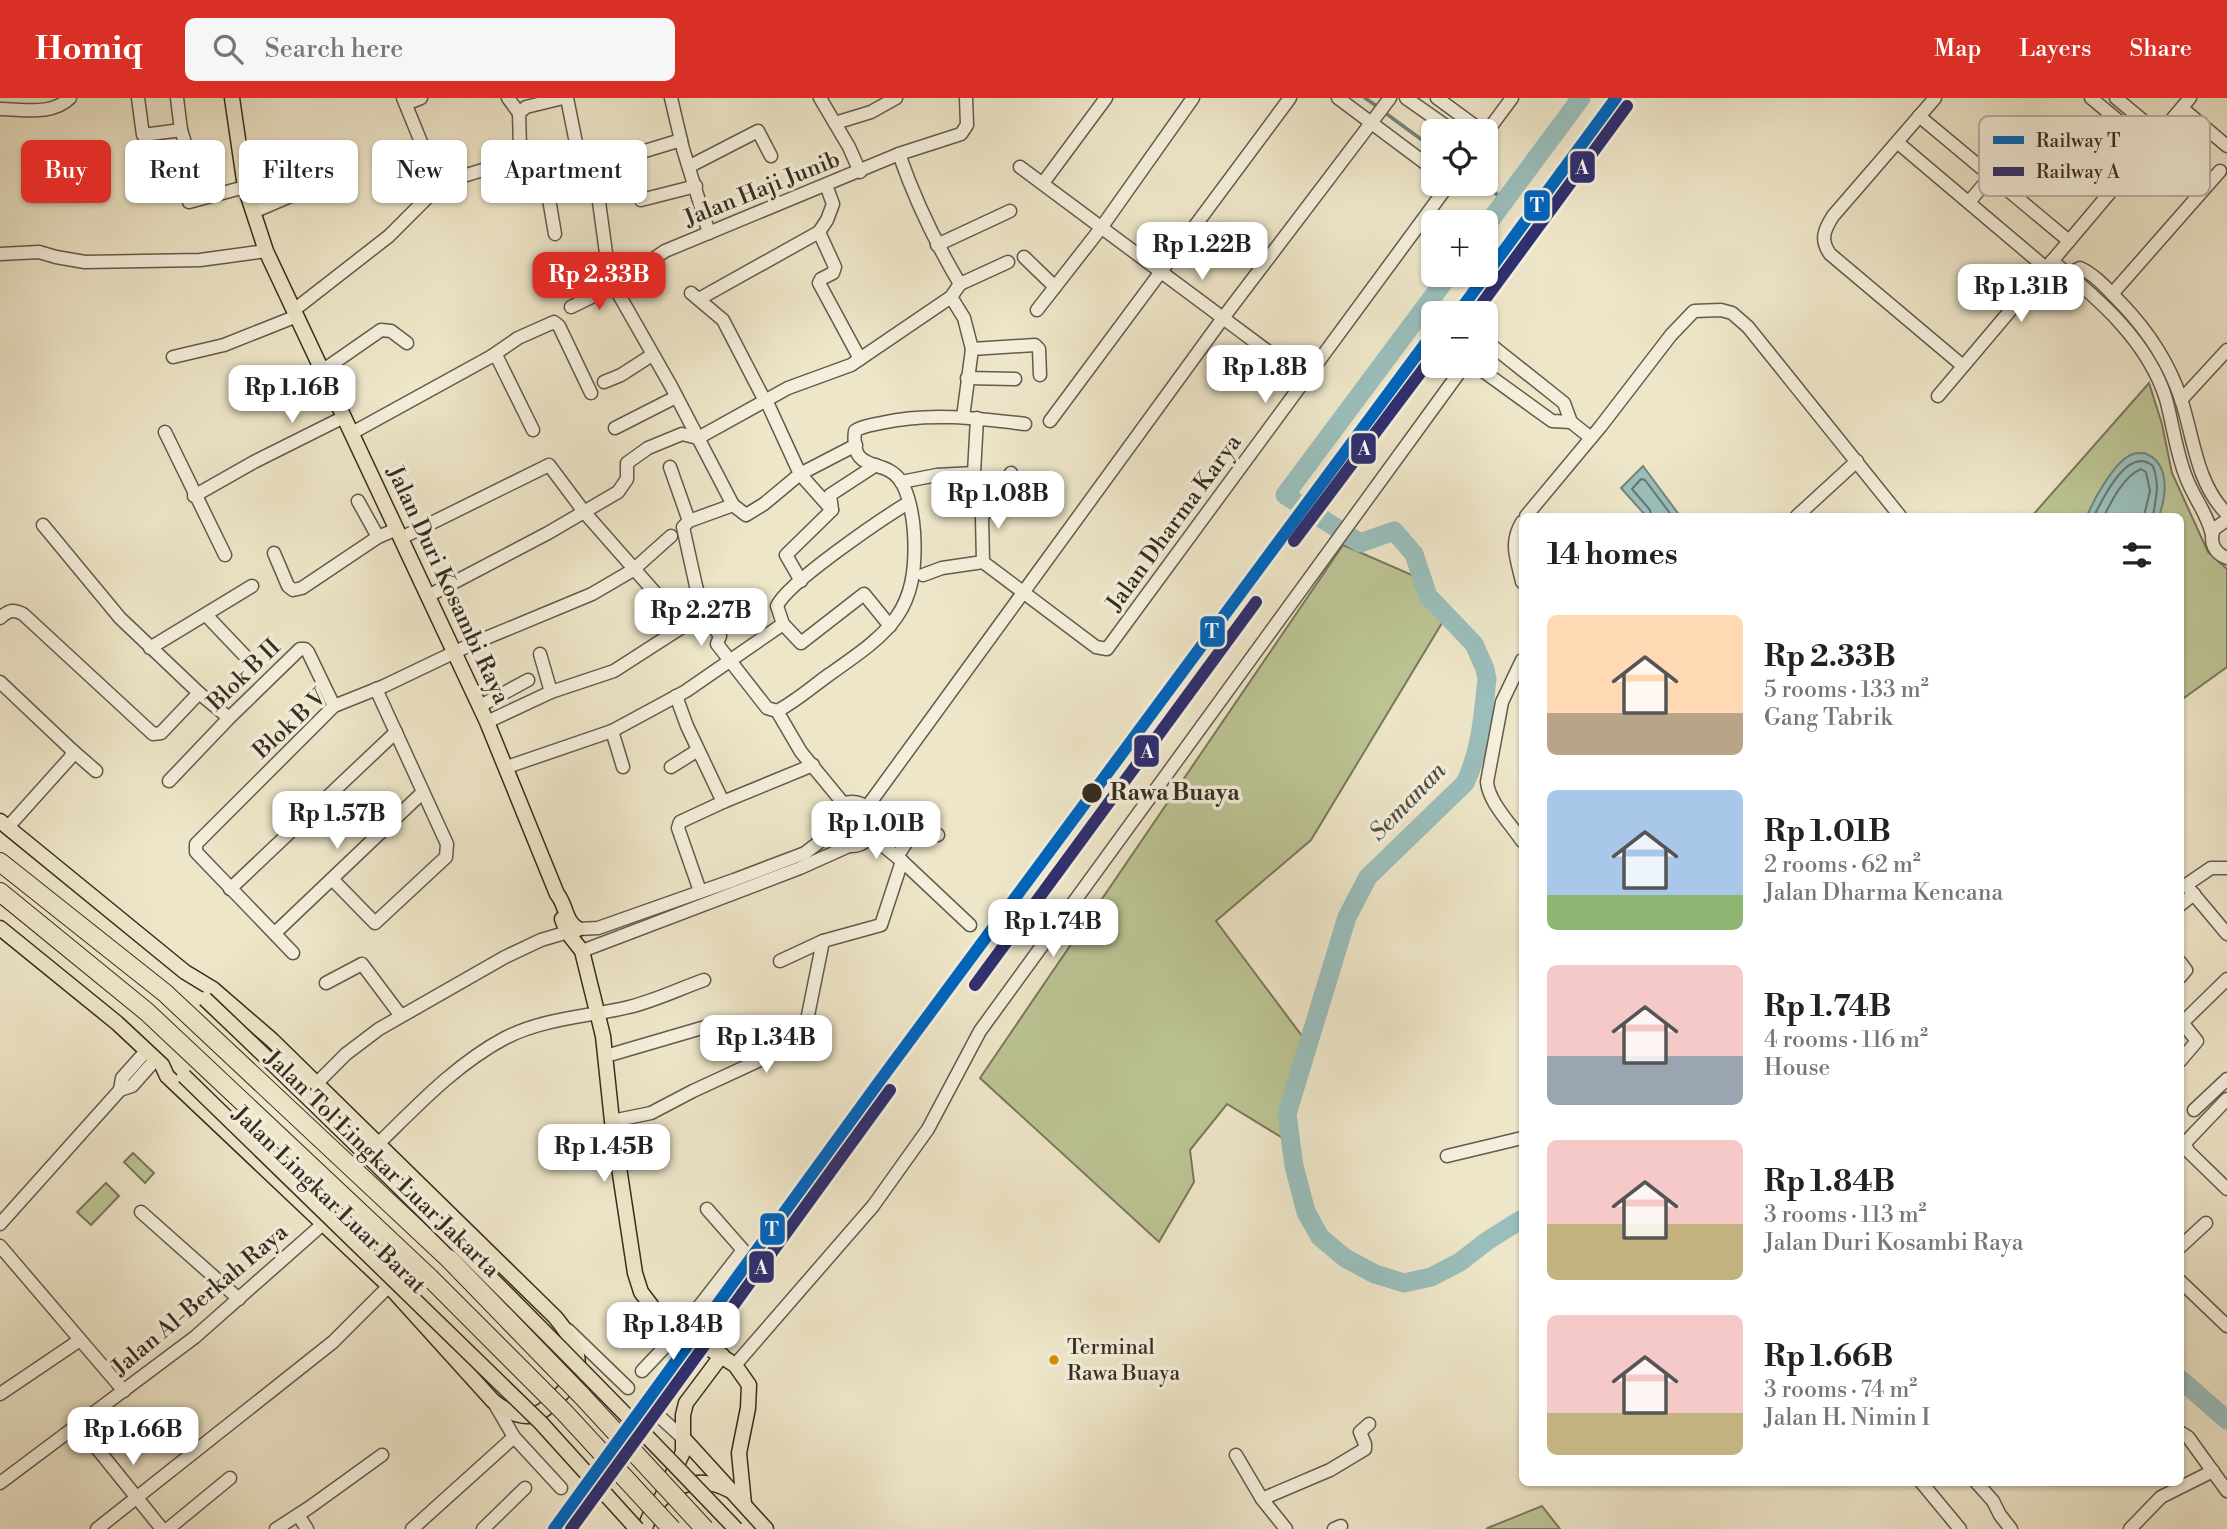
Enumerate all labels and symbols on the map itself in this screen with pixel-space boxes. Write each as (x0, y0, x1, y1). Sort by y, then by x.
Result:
legend (1979, 116, 2210, 196)
text: Railway T (2036, 129, 2120, 153)
street label: Jalan Haji Junib (679, 145, 844, 233)
line badge: A (1569, 150, 1596, 184)
text: A (1574, 156, 1589, 180)
text: Railway A (2036, 160, 2121, 184)
line badge: T (1523, 189, 1551, 222)
text: T (1530, 194, 1544, 218)
pin: Rp 1.22B (1130, 222, 1274, 282)
pin: Rp 2.33B (527, 252, 671, 312)
pin: Rp 1.31B (1949, 264, 2093, 324)
pin: Rp 1.8B (1200, 345, 1330, 405)
pin: Rp 1.16B (220, 366, 364, 425)
street label: Jalan Dharma Karya (1100, 429, 1248, 617)
line badge: A (1350, 432, 1377, 465)
text: A (1356, 437, 1371, 461)
street label: Jalan Duri Kosambi Raya (380, 461, 516, 709)
pin: Rp 1.08B (926, 472, 1070, 531)
pin: Rp 2.27B (629, 588, 773, 648)
line badge: T (1199, 615, 1226, 648)
text: T (1205, 620, 1219, 644)
street label: Blok B II (201, 633, 287, 717)
street label: Blok B V (247, 683, 333, 766)
line badge: A (1133, 734, 1160, 768)
text: A (1139, 740, 1154, 764)
water label: Semanan (1363, 756, 1453, 848)
place label: Rawa Buaya (1110, 779, 1240, 807)
marker: Rawa Buaya (1080, 781, 1104, 805)
pin: Rp 1.57B (265, 792, 409, 851)
pin: Rp 1.01B (804, 802, 948, 861)
pin: Rp 1.74B (981, 900, 1125, 959)
pin: Rp 1.34B (694, 1016, 838, 1075)
street label: Jalan Tol Lingkar Luar Jakarta (258, 1044, 505, 1284)
street label: Jalan Lingkar Luar Barat (226, 1100, 431, 1300)
pin: Rp 1.45B (532, 1124, 676, 1184)
line badge: T (759, 1212, 786, 1246)
street label: Jalan Al-Berkah Raya (106, 1218, 294, 1382)
text: T (765, 1218, 779, 1242)
line badge: A (748, 1250, 775, 1284)
text: A (753, 1256, 768, 1280)
pin: Rp 1.84B (601, 1302, 745, 1362)
place label: Terminal Rawa Buaya (1067, 1335, 1180, 1387)
marker: Terminal Rawa Buaya (1047, 1353, 1061, 1367)
pin: Rp 1.66B (61, 1408, 205, 1467)

